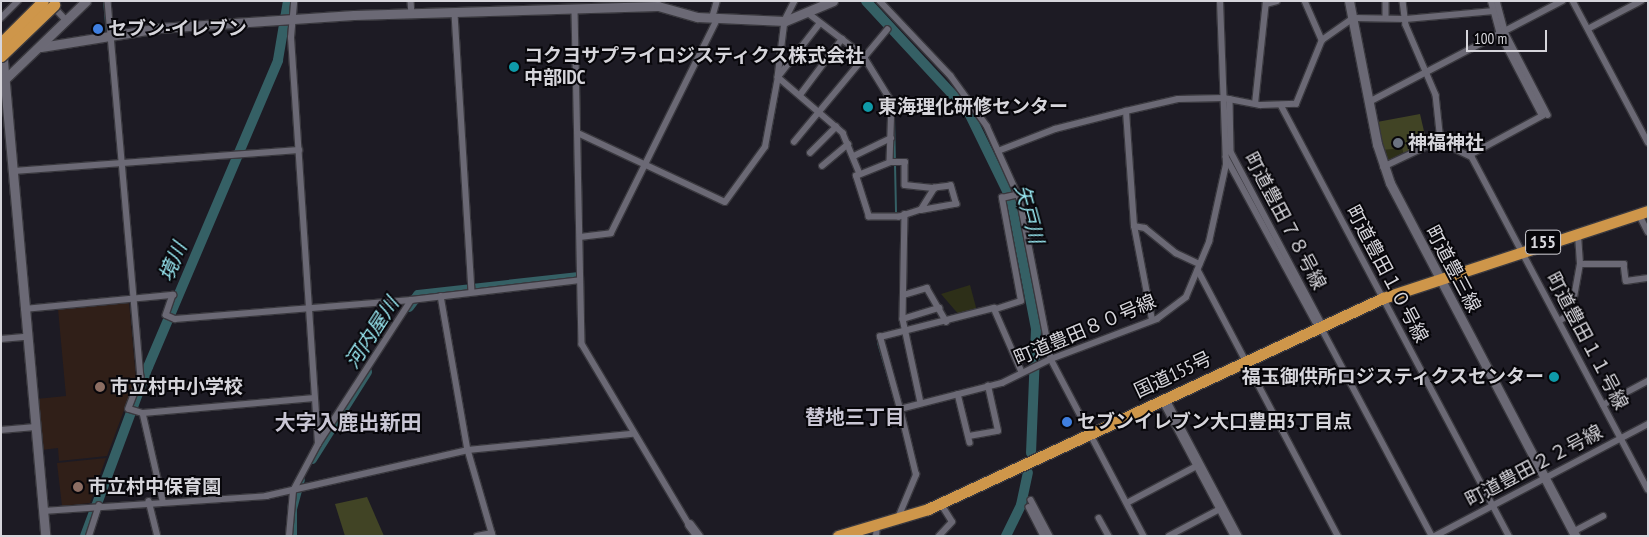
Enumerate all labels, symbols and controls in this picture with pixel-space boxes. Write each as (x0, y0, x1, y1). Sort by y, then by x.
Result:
place label: セブン-イレブン (108, 18, 247, 40)
scale bar (1469, 20, 1550, 52)
marker: セブン-イレブン (92, 23, 104, 35)
text: 100 m (1474, 29, 1507, 48)
place label: コクヨサプライロジスティクス株式会社 中部IDC (524, 45, 866, 89)
marker: コクヨサプライロジスティクス株式会社 中部IDC (508, 61, 520, 73)
place label: 東海理化研修センター (878, 96, 1068, 118)
marker: 東海理化研修センター (862, 101, 874, 113)
place label: 神福神社 (1408, 132, 1484, 154)
marker: 神福神社 (1392, 137, 1404, 149)
street label: 町道豊田７８号線 (1239, 149, 1331, 293)
water label: 矢戸川 (1010, 182, 1048, 246)
street label: 町道豊田１０号線 (1341, 202, 1433, 346)
street label: 町道豊三線 (1421, 222, 1485, 316)
road number: 155 (1524, 226, 1562, 258)
water label: 境川 (154, 239, 192, 285)
street label: 町道豊田１１号線 (1541, 269, 1633, 413)
street label: 町道豊田８０号線 (1011, 290, 1159, 370)
water label: 河内屋川 (340, 293, 404, 373)
street label: 国道155号 (1131, 347, 1215, 403)
place label: 福玉御供所ロジスティクスセンター (1240, 366, 1544, 388)
marker: 福玉御供所ロジスティクスセンター (1548, 371, 1560, 383)
place label: 市立村中小学校 (110, 376, 243, 398)
marker: 市立村中小学校 (94, 381, 106, 393)
district label: 替地三丁目 (805, 405, 905, 429)
district label: 大字入鹿出新田 (275, 410, 421, 436)
place label: セブンイレブン大口豊田3丁目点 (1077, 411, 1352, 433)
marker: セブンイレブン大口豊田3丁目点 (1061, 416, 1073, 428)
street label: 町道豊田２２号線 (1462, 420, 1606, 512)
place label: 市立村中保育園 (88, 476, 221, 498)
marker: 市立村中保育園 (72, 481, 84, 493)

